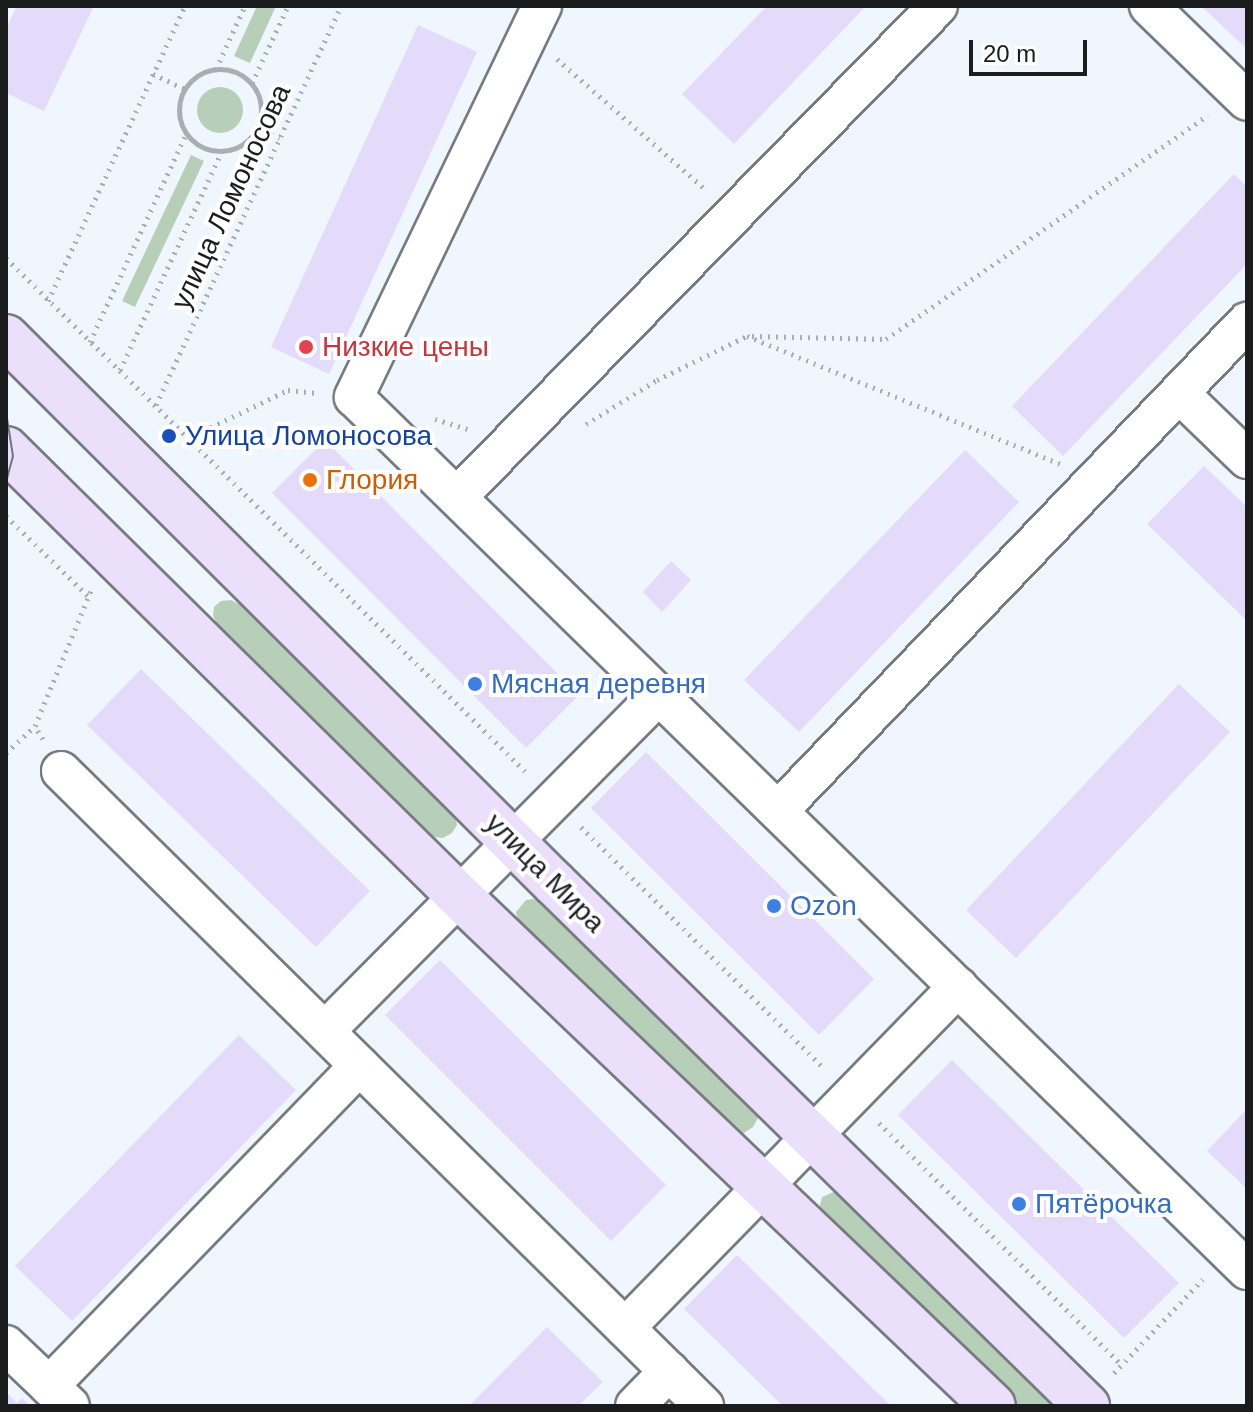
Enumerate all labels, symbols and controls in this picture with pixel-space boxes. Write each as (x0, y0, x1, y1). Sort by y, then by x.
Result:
scale bar (973, 24, 1091, 74)
text: 20 m (983, 40, 1036, 67)
street label: улица Ломоносова (164, 79, 298, 315)
place label: Низкие цены (322, 330, 489, 364)
marker: Низкие цены (297, 338, 315, 356)
place label: Улица Ломоносова (185, 419, 432, 453)
marker: Улица Ломоносова (160, 427, 178, 445)
place label: Глория (326, 463, 418, 497)
marker: Глория (301, 471, 319, 489)
place label: Мясная деревня (491, 667, 706, 701)
marker: Мясная деревня (466, 675, 484, 693)
street label: улица Мира (478, 806, 612, 940)
place label: Ozon (790, 889, 857, 923)
marker: Ozon (765, 897, 783, 915)
place label: Пятёрочка (1035, 1187, 1172, 1221)
marker: Пятёрочка (1010, 1195, 1028, 1213)

